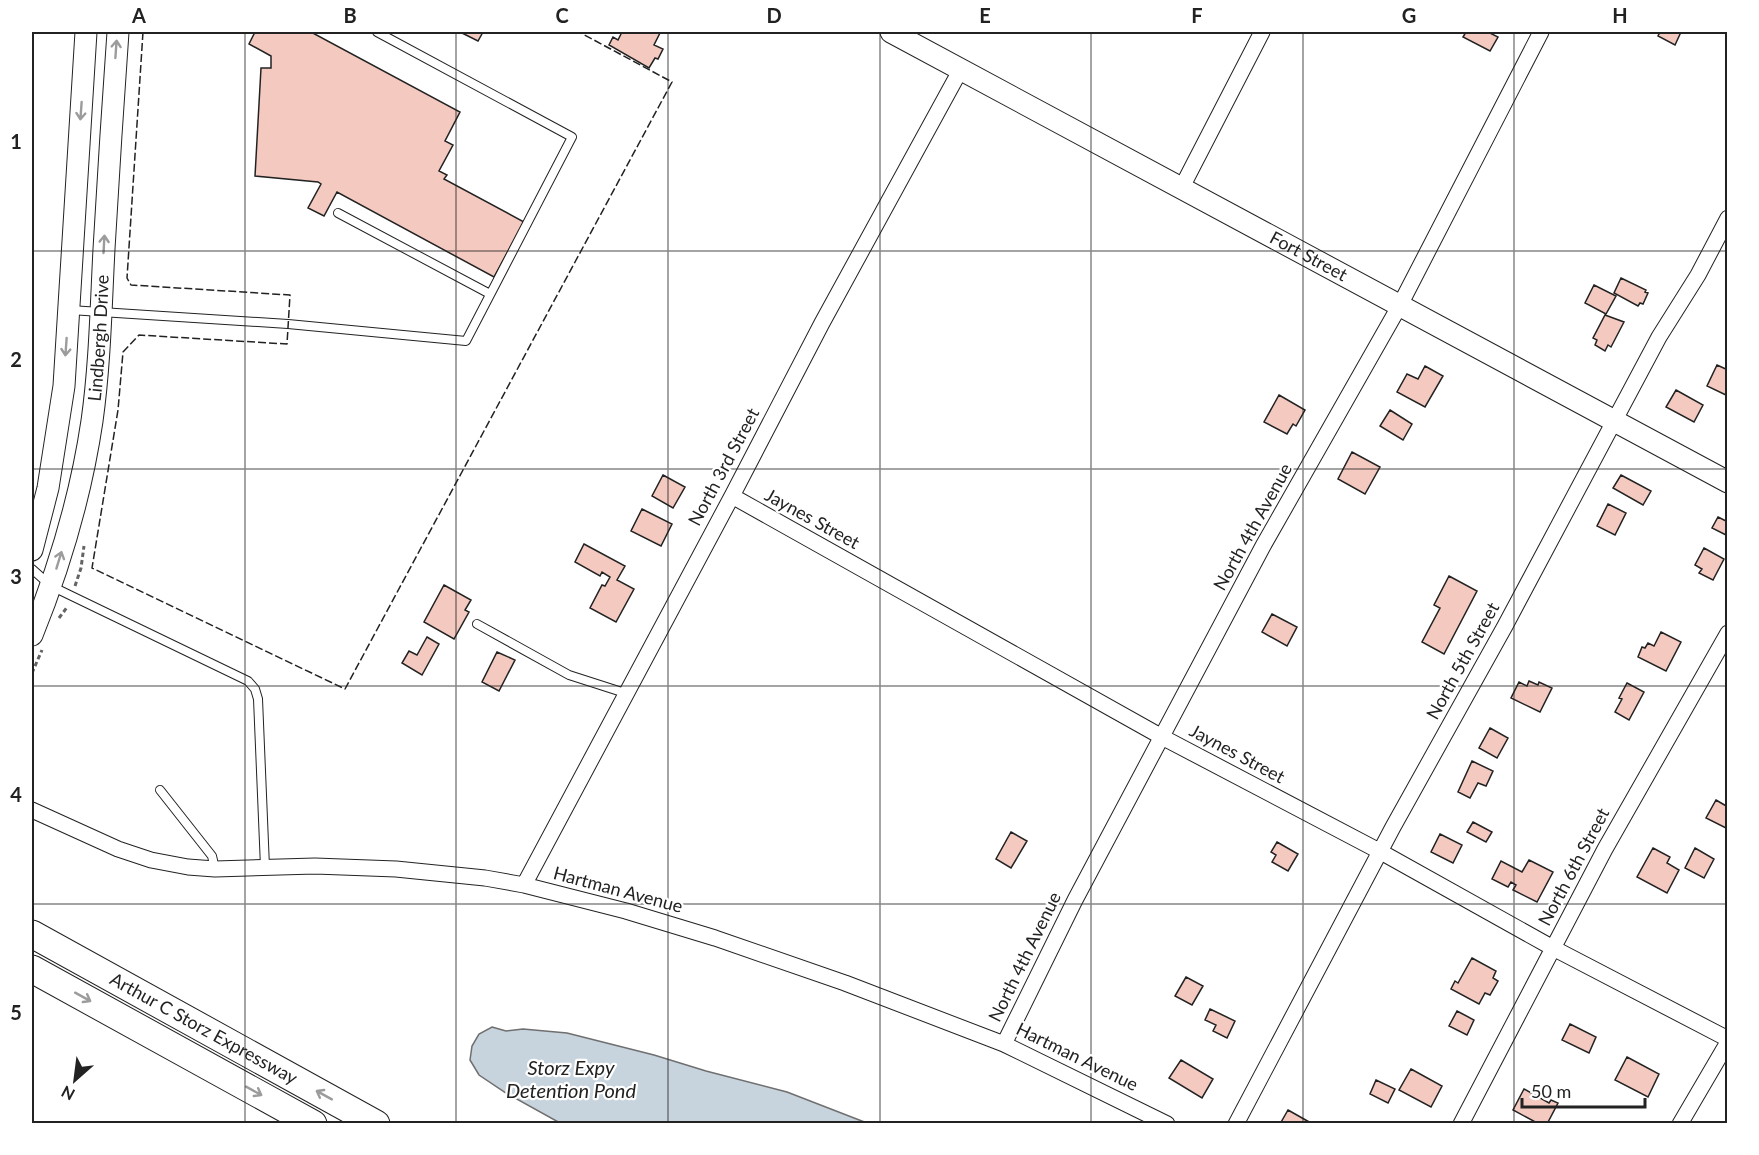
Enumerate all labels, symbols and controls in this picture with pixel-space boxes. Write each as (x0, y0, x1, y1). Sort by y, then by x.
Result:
text: A (131, 3, 146, 27)
text: B (343, 3, 357, 27)
text: C (555, 3, 569, 27)
text: D (766, 3, 782, 27)
text: E (979, 3, 991, 27)
text: F (1191, 3, 1203, 27)
text: G (1402, 3, 1416, 27)
text: H (1612, 3, 1628, 27)
one-way arrow (111, 40, 122, 60)
one-way arrow (75, 100, 86, 120)
text: 1 (10, 129, 22, 153)
street label: Fort Street (1266, 226, 1352, 286)
one-way arrow (99, 234, 110, 254)
street label: Lindbergh Drive (83, 274, 113, 402)
one-way arrow (60, 337, 71, 357)
text: 2 (10, 347, 22, 371)
street label: North 3rd Street (683, 403, 764, 529)
street label: North 4th Avenue (1208, 459, 1296, 594)
street label: Jaynes Street (761, 483, 864, 553)
one-way arrow (54, 551, 65, 570)
text: 3 (10, 564, 22, 588)
street label: North 5th Street (1421, 598, 1504, 723)
street label: Jaynes Street (1186, 719, 1289, 788)
text: 4 (10, 782, 22, 806)
street label: North 6th Street (1533, 803, 1614, 929)
street label: Hartman Avenue (551, 861, 685, 917)
street label: North 4th Avenue (983, 888, 1065, 1025)
street label: Arthur C Storz Expressway (106, 967, 302, 1089)
one-way arrow (74, 991, 91, 1003)
text: 5 (10, 1000, 22, 1024)
street label: Hartman Avenue (1013, 1017, 1142, 1095)
north arrow (45, 1050, 105, 1110)
water label: Storz Expy Detention Pond (506, 1055, 636, 1102)
scale bar (1522, 1071, 1645, 1109)
text: 50 m (1531, 1080, 1571, 1102)
text: N (58, 1082, 78, 1105)
one-way arrow (245, 1085, 262, 1097)
one-way arrow (316, 1089, 334, 1100)

